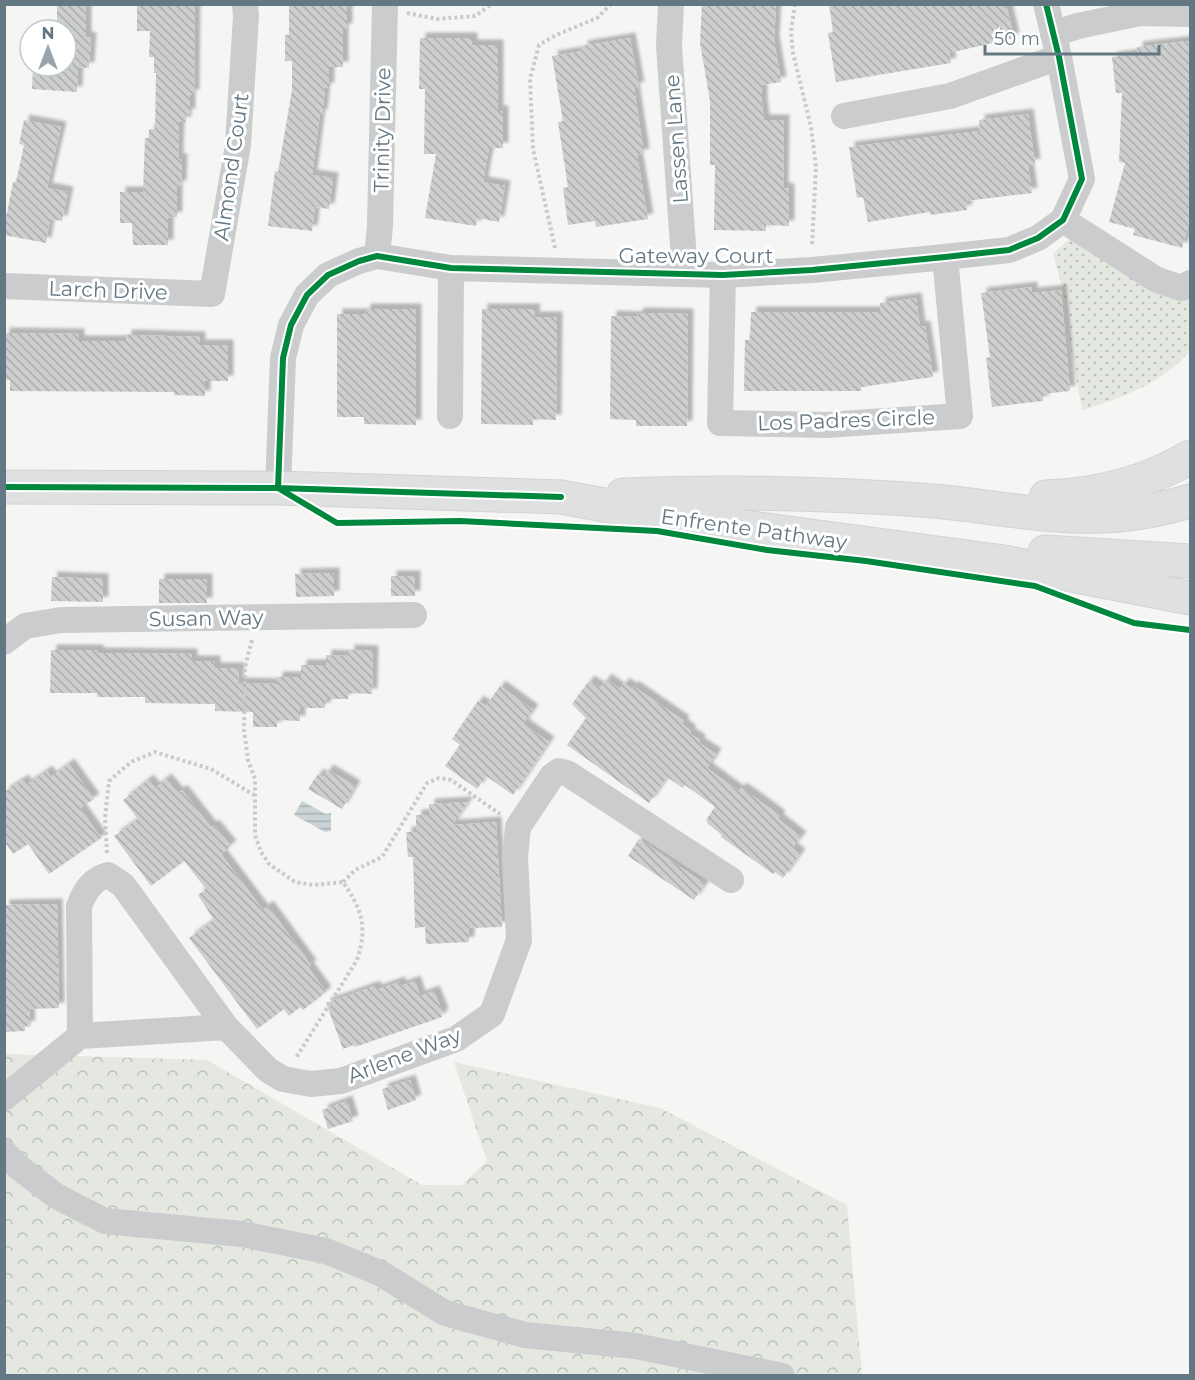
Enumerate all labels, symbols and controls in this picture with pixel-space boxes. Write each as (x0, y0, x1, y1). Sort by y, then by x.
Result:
north arrow (18, 18, 78, 78)
scale bar (985, 18, 1159, 56)
text: N (42, 24, 54, 43)
text: 50 m (994, 28, 1040, 50)
street label: Trinity Drive (368, 67, 396, 193)
street label: Lassen Lane (659, 74, 693, 204)
street label: Almond Court (208, 91, 254, 243)
street label: Gateway Court (618, 243, 774, 268)
street label: Larch Drive (48, 275, 168, 305)
street label: Los Padres Circle (757, 404, 935, 436)
street label: Enfrente Pathway (659, 504, 849, 555)
street label: Susan Way (148, 604, 264, 632)
street label: Arlene Way (344, 1022, 465, 1088)

